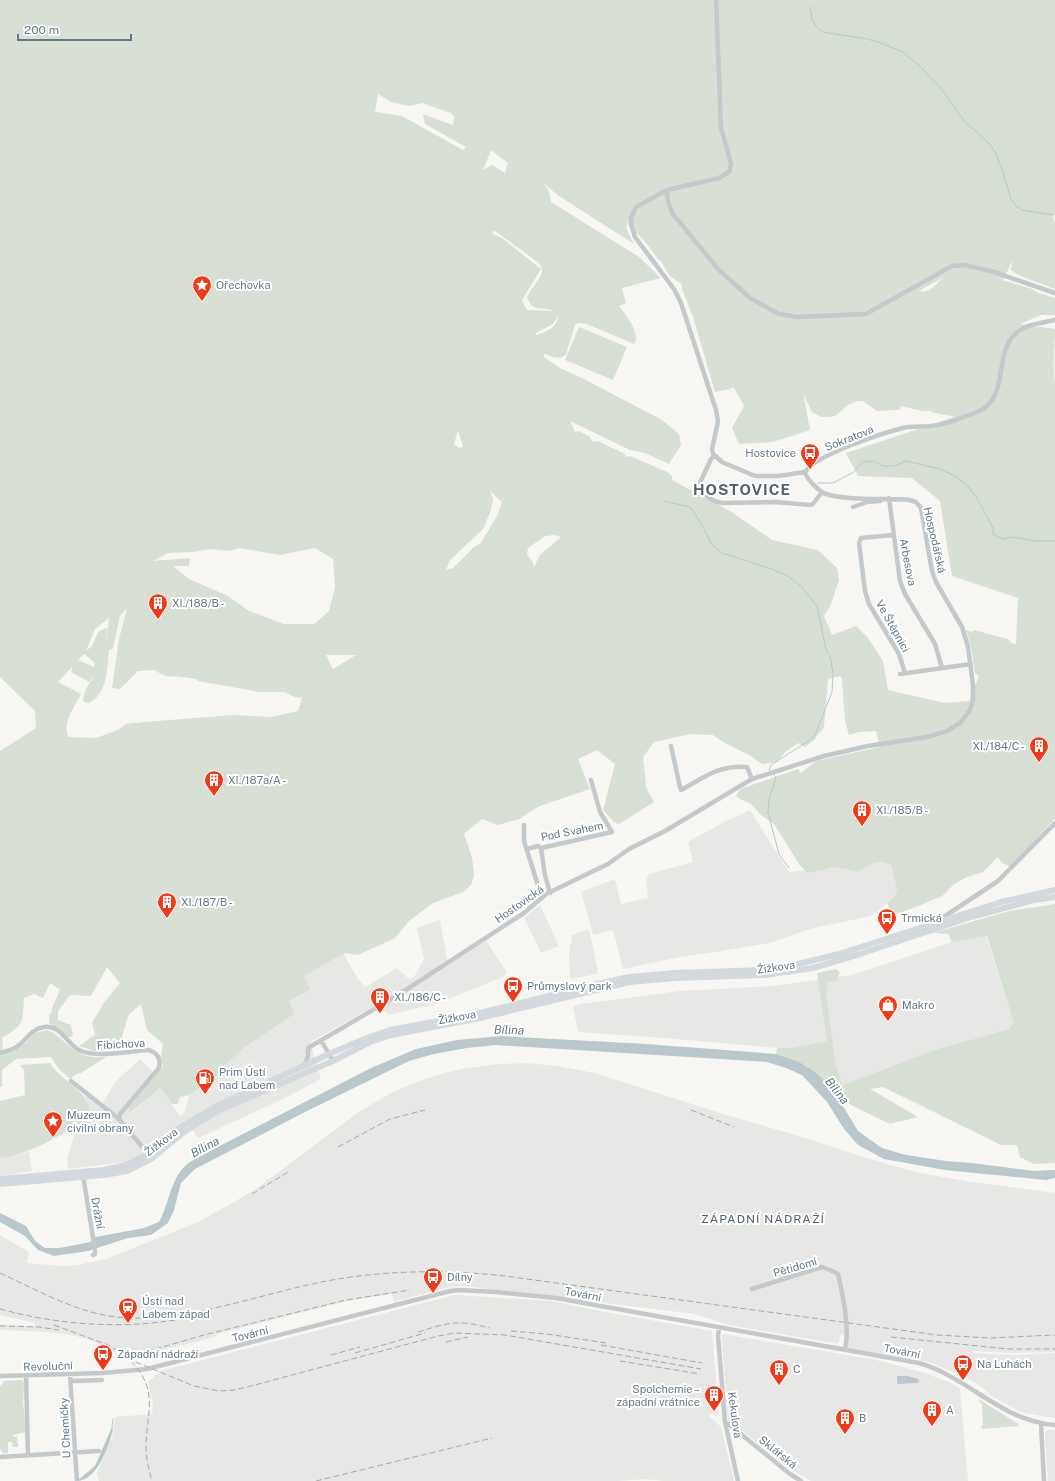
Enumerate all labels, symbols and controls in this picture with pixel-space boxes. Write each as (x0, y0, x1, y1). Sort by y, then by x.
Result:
scale bar (18, 16, 131, 42)
text: 200 m (24, 23, 59, 37)
place icon: Ořechovka (191, 274, 213, 302)
place label: Ořechovka (216, 279, 270, 291)
street label: Sokratova (823, 423, 875, 453)
bus stop icon: Hostovice (799, 442, 821, 470)
place label: Hostovice (745, 447, 796, 459)
district label: HOSTOVICE (693, 481, 791, 498)
street label: Hospodářská (922, 506, 948, 574)
street label: Arbesova (898, 537, 918, 587)
building icon: XI./188/B - (147, 592, 169, 620)
place label: XI./188/B - (172, 597, 225, 609)
street label: Ve Štěpnici (874, 597, 913, 654)
building icon: XI./184/C - (1028, 735, 1050, 763)
place label: XI./184/C - (972, 740, 1025, 752)
building icon: XI./187a/A - (203, 769, 225, 797)
place label: XI./187a/A - (228, 774, 286, 786)
building icon: XI./185/B - (851, 799, 873, 827)
place label: XI./185/B - (876, 804, 929, 816)
street label: Pod Svahem (540, 819, 604, 843)
street label: Hostovická (492, 883, 546, 925)
building icon: XI./187/B - (156, 891, 178, 919)
place label: XI./187/B - (181, 896, 233, 908)
bus stop icon: Trmická (876, 907, 898, 935)
place label: Trmická (901, 912, 942, 924)
street label: Žižkova (756, 958, 796, 976)
bus stop icon: Průmyslový park (502, 975, 524, 1003)
place label: Průmyslový park (527, 980, 612, 992)
building icon: XI./186/C - (369, 986, 391, 1014)
place label: XI./186/C - (394, 991, 446, 1003)
shop icon: Makro (877, 994, 899, 1022)
place label: Makro (902, 999, 934, 1011)
street label: Žižkova (437, 1008, 477, 1026)
water label: Bílina (494, 1023, 524, 1037)
street label: Fibichova (96, 1037, 146, 1051)
place label: Prim Ústí nad Labem (219, 1065, 275, 1091)
fuel station icon: Prim Ústí nad Labem (194, 1067, 216, 1095)
water label: Bílina (822, 1075, 852, 1107)
place label: Muzeum civilní obrany (67, 1109, 134, 1134)
place icon: Muzeum civilní obrany (42, 1110, 64, 1138)
street label: Žižkova (142, 1126, 180, 1158)
water label: Bílina (188, 1134, 222, 1160)
street label: Drážní (89, 1196, 107, 1230)
district label: ZÁPADNÍ NÁDRAŽÍ (701, 1212, 825, 1226)
street label: Pětidomí (772, 1255, 819, 1279)
bus stop icon: Dílny (422, 1266, 444, 1294)
place label: Dílny (447, 1271, 473, 1283)
street label: Tovární (564, 1285, 602, 1303)
place label: Ústí nad Labem západ (142, 1294, 210, 1320)
station icon: Ústí nad Labem západ (117, 1296, 139, 1324)
street label: Tovární (231, 1324, 270, 1344)
street label: Tovární (883, 1342, 921, 1360)
bus stop icon: Západní nádraží (92, 1343, 114, 1371)
place label: Západní nádraží (117, 1348, 199, 1360)
bus stop icon: Na Luhách (952, 1353, 974, 1381)
building icon: C (768, 1358, 790, 1386)
place label: Na Luhách (977, 1358, 1032, 1370)
street label: Revoluční (23, 1359, 73, 1373)
place label: C (793, 1363, 801, 1375)
place label: Spolchemie – západní vrátnice (617, 1383, 700, 1408)
building icon: Spolchemie – západní vrátnice (703, 1384, 725, 1412)
street label: Kekulova (726, 1391, 744, 1439)
street label: U Chemičky (57, 1397, 73, 1459)
building icon: A (921, 1399, 943, 1427)
place label: A (946, 1404, 954, 1416)
building icon: B (834, 1407, 856, 1435)
place label: B (859, 1412, 866, 1424)
street label: Sklářská (757, 1433, 799, 1471)

